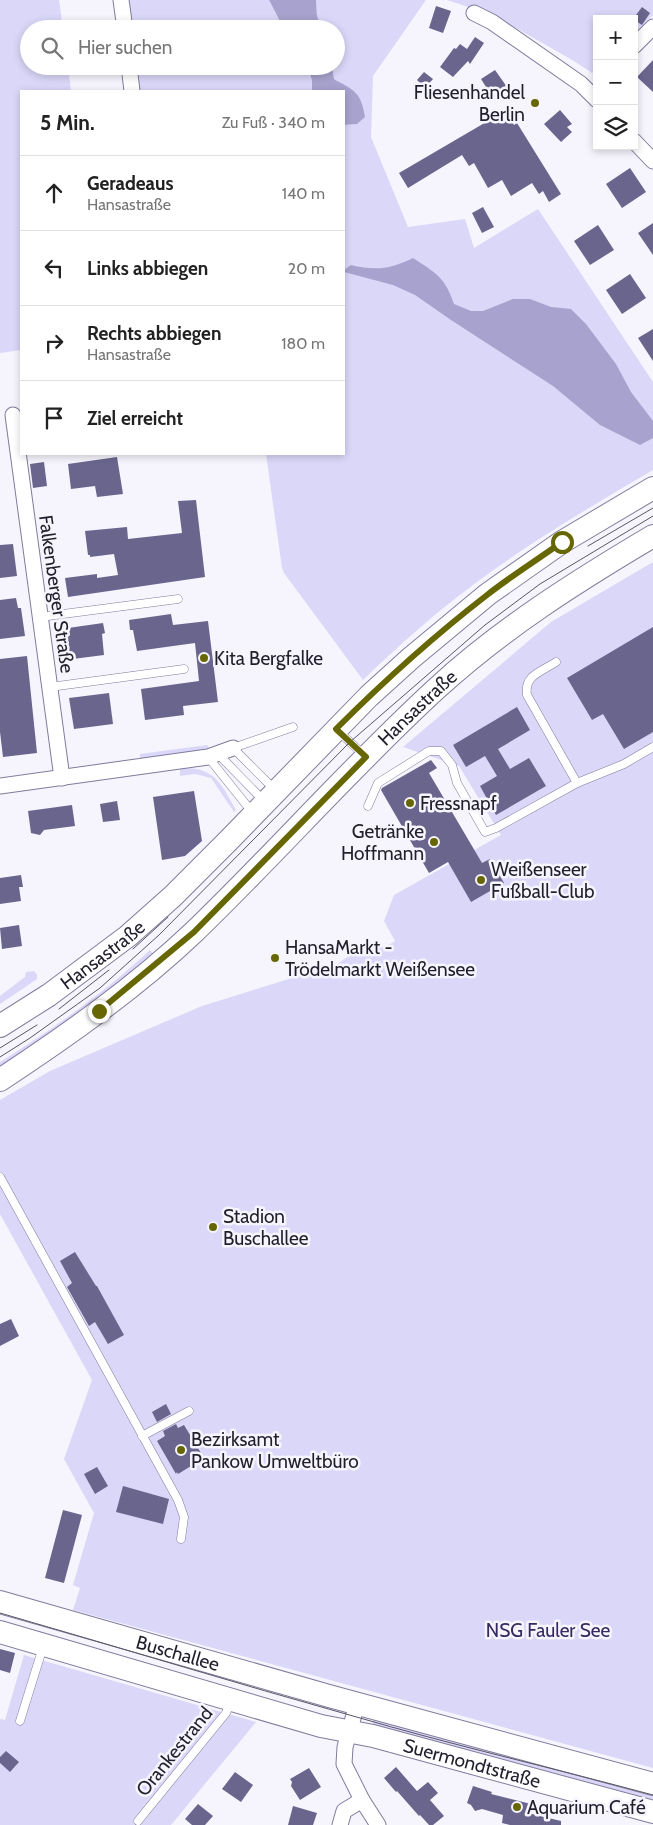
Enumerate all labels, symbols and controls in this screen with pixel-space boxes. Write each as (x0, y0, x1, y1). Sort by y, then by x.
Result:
map controls (593, 15, 638, 150)
button: + (593, 15, 638, 60)
search box (20, 20, 345, 75)
icon: search (38, 34, 66, 62)
text: Hier suchen (78, 36, 172, 59)
button: − (593, 60, 638, 105)
place label: Fliesenhandel Berlin (414, 81, 526, 126)
marker: Fliesenhandel Berlin (529, 97, 541, 109)
button: layers (593, 105, 638, 150)
text: 5 Min. (40, 110, 95, 135)
text: Zu Fuß · 340 m (222, 113, 325, 132)
text: Geradeaus (87, 172, 173, 195)
icon: ahead (40, 179, 68, 207)
text: 140 m (282, 184, 325, 203)
text: Hansastraße (87, 195, 171, 214)
icon: left (40, 254, 68, 282)
text: Links abbiegen (87, 257, 208, 280)
text: 20 m (288, 259, 325, 278)
text: Rechts abbiegen (87, 322, 221, 345)
icon: right (40, 329, 68, 357)
text: 180 m (281, 334, 325, 353)
text: Hansastraße (87, 345, 171, 364)
icon: arrive (40, 404, 68, 432)
text: Ziel erreicht (87, 407, 183, 430)
street label: Falkenberger Straße (34, 514, 79, 675)
route start (551, 531, 574, 554)
place label: Kita Bergfalke (214, 647, 323, 670)
marker: Kita Bergfalke (198, 652, 210, 664)
street label: Hansastraße (373, 665, 462, 750)
place label: Fressnapf (420, 792, 498, 815)
marker: Fressnapf (404, 797, 416, 809)
place label: Getränke Hoffmann (341, 820, 424, 865)
marker: Getränke Hoffmann (428, 836, 440, 848)
place label: Weißenseer Fußball-Club (491, 858, 595, 903)
marker: Weißenseer Fußball-Club (475, 874, 487, 886)
street label: Hansastraße (56, 915, 150, 994)
place label: HansaMarkt - Trödelmarkt Weißensee (285, 936, 475, 981)
marker: HansaMarkt - Trödelmarkt Weißensee (269, 952, 281, 964)
route end (88, 1000, 111, 1023)
place label: Stadion Buschallee (223, 1205, 309, 1250)
marker: Stadion Buschallee (207, 1221, 219, 1233)
place label: Bezirksamt Pankow Umweltbüro (191, 1428, 359, 1473)
marker: Bezirksamt Pankow Umweltbüro (175, 1444, 187, 1456)
park label: NSG Fauler See (486, 1619, 610, 1642)
street label: Buschallee (133, 1631, 222, 1676)
street label: Orankestrand (131, 1702, 217, 1801)
street label: Suermondtstraße (401, 1734, 543, 1793)
place label: Aquarium Café (527, 1796, 646, 1819)
marker: Aquarium Café (511, 1801, 523, 1813)

